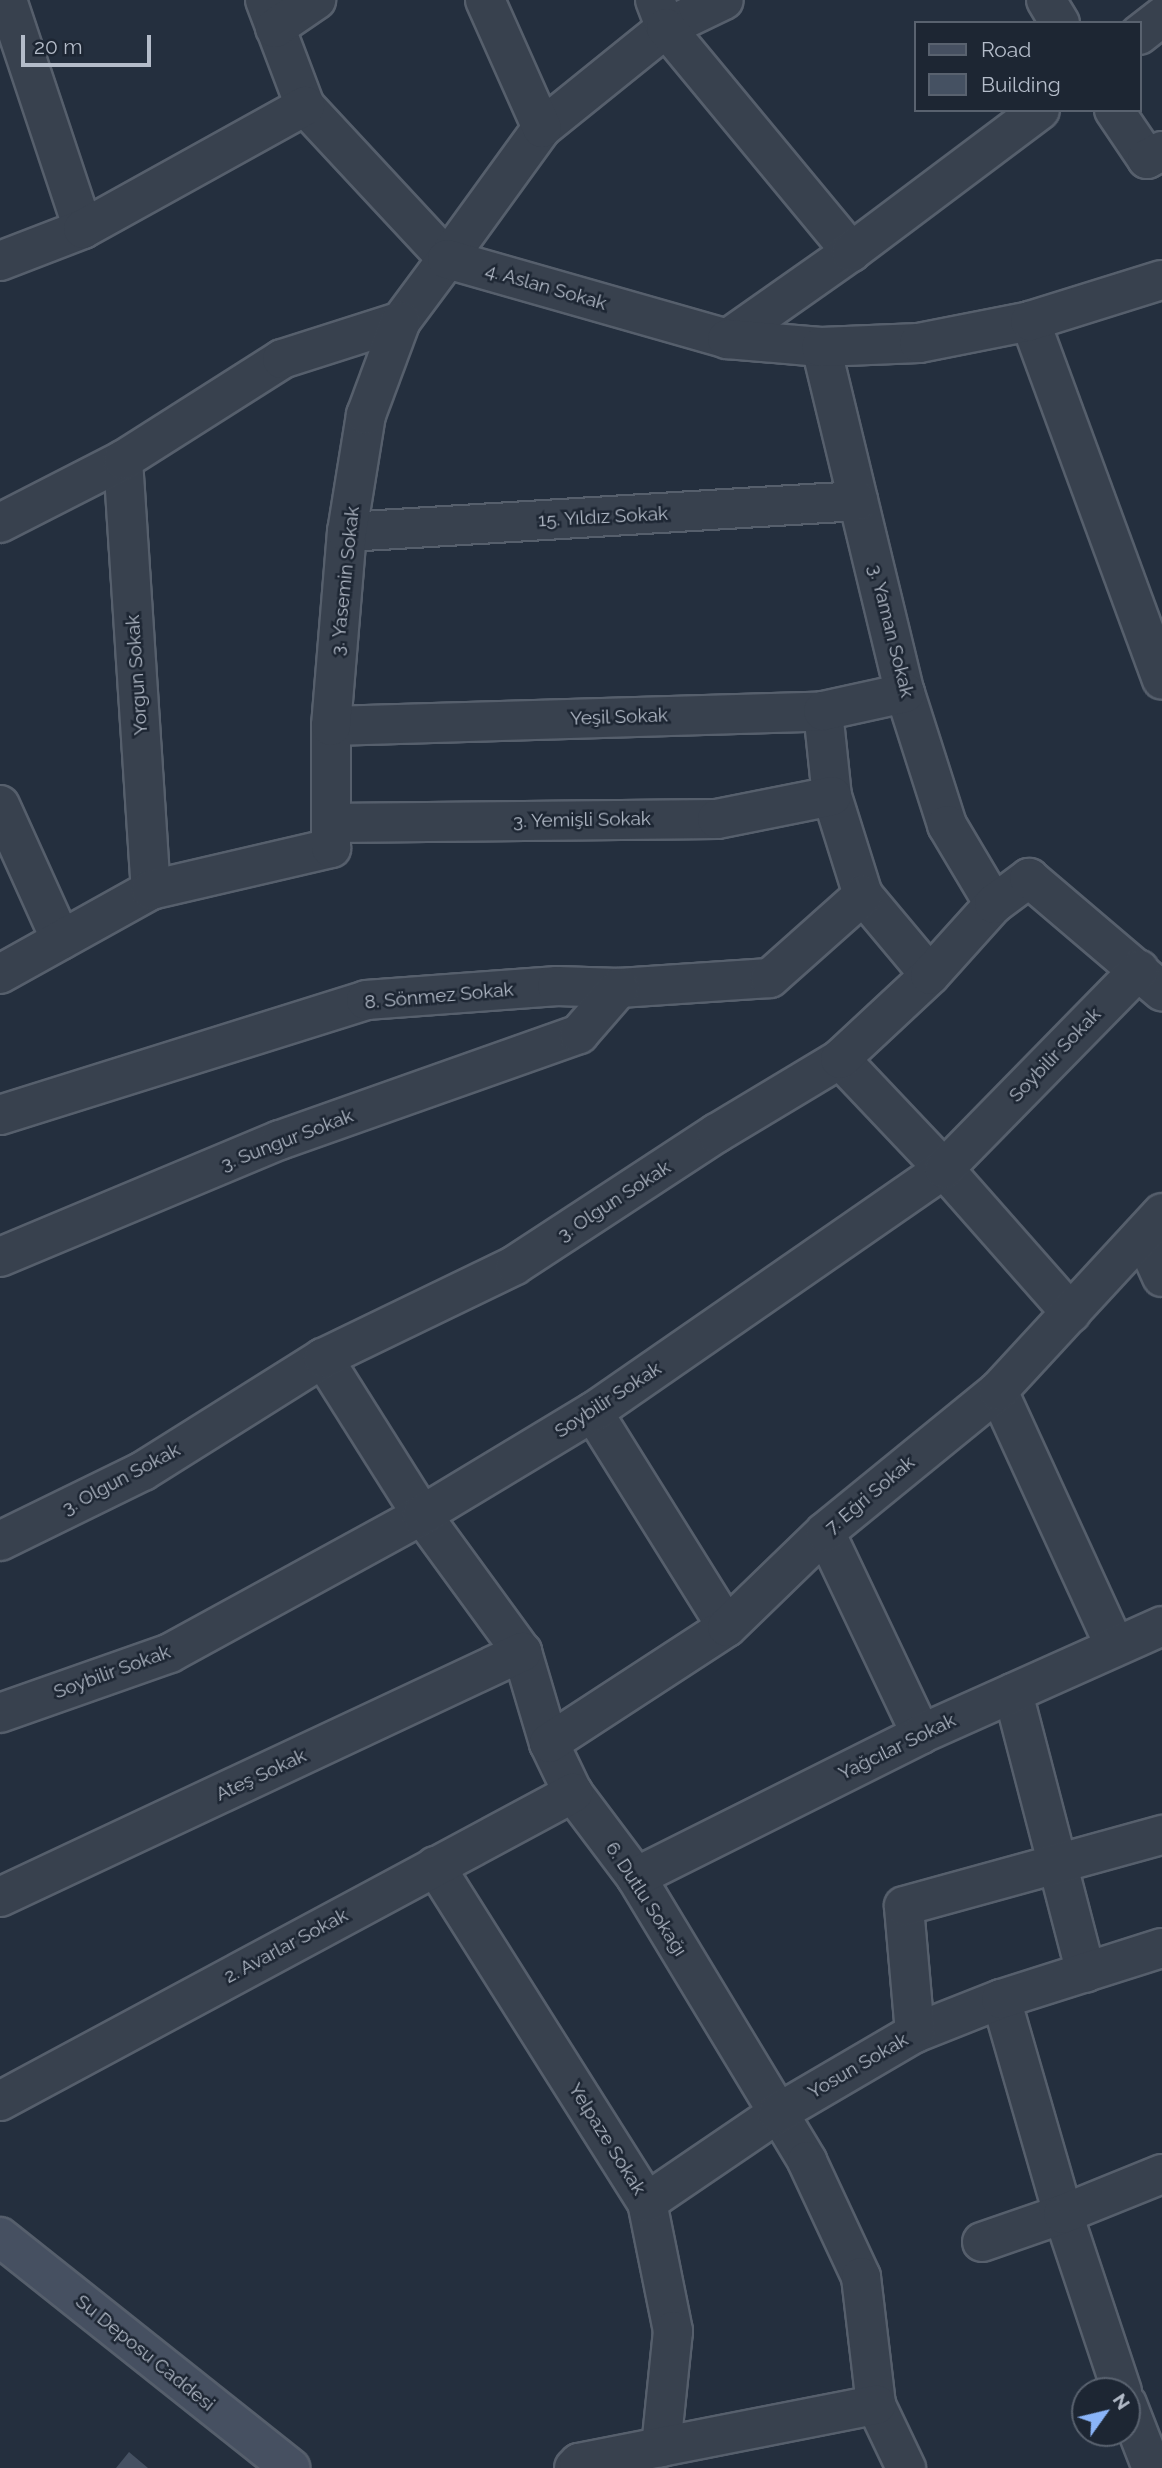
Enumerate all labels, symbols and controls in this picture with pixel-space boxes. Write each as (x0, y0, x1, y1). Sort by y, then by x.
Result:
scale bar (24, 21, 154, 65)
legend (914, 21, 1141, 112)
text: 20 m (34, 34, 82, 59)
text: Road (981, 37, 1031, 62)
text: Building (981, 72, 1061, 97)
street label: 4. Aslan Sokak (483, 259, 609, 315)
street label: 15. Yıldız Sokak (537, 502, 669, 532)
street label: 3. Yasemin Sokak (326, 505, 364, 657)
street label: 3. Yaman Sokak (863, 562, 919, 700)
street label: Yorgun Sokak (121, 614, 153, 736)
street label: Yeşil Sokak (569, 704, 669, 730)
street label: 3. Yemişli Sokak (513, 807, 651, 833)
street label: 8. Sönmez Sokak (363, 978, 515, 1014)
street label: Soybilir Sokak (1004, 1003, 1106, 1107)
street label: 3. Sungur Sokak (217, 1104, 357, 1176)
street label: 3. Olgun Sokak (553, 1156, 675, 1246)
street label: Soybilir Sokak (550, 1357, 666, 1443)
street label: 3. Olgun Sokak (58, 1438, 184, 1520)
street label: 7. Eğri Sokak (821, 1451, 919, 1539)
street label: Soybilir Sokak (50, 1640, 174, 1704)
street label: Yağcılar Sokak (835, 1709, 959, 1785)
street label: Ateş Sokak (212, 1744, 310, 1806)
street label: 6. Dutlu Sokağı (601, 1838, 691, 1960)
street label: 2. Avarlar Sokak (220, 1904, 352, 1988)
street label: Yosun Sokak (804, 2028, 912, 2104)
street label: Yelpaze Sokak (564, 2079, 650, 2199)
street label: Su Deposu Caddesi (71, 2290, 219, 2416)
north arrow (1071, 2377, 1141, 2447)
text: N (1109, 2389, 1135, 2414)

